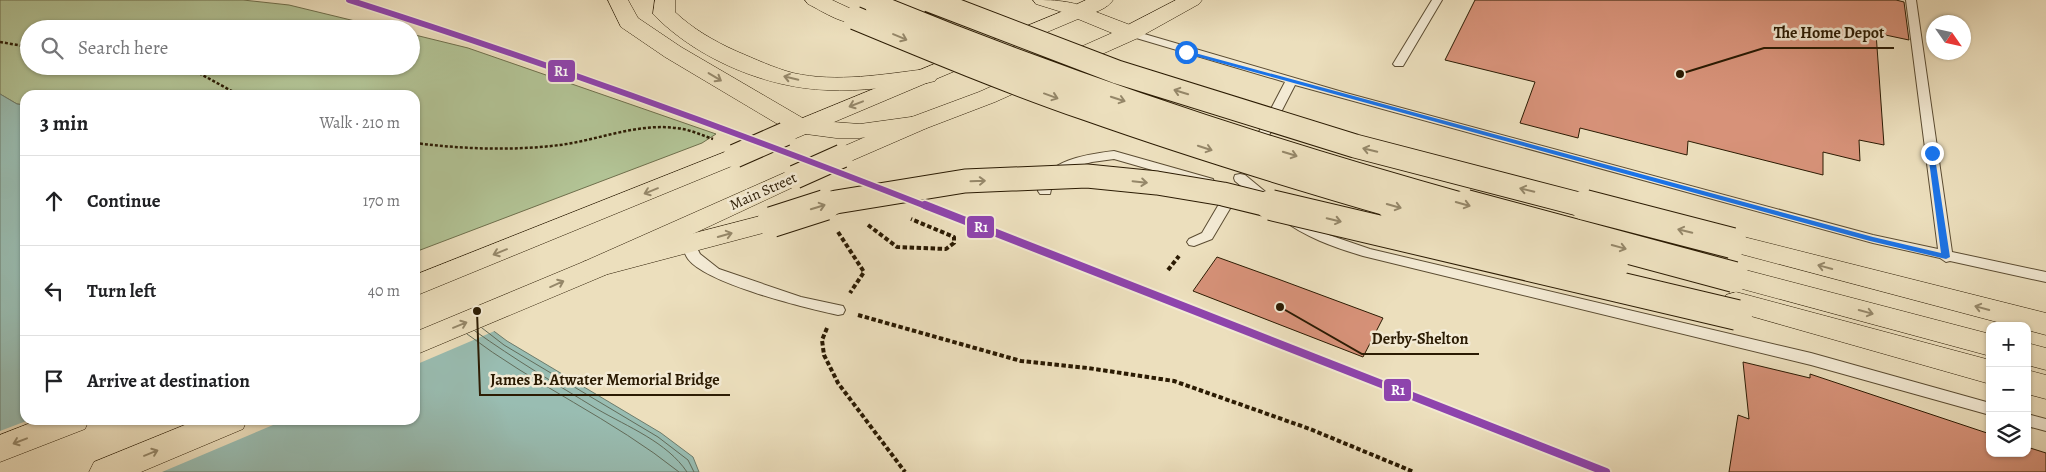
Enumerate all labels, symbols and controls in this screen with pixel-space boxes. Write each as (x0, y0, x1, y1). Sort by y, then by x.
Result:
north arrow (1926, 15, 1971, 60)
callout: The Home Depot (1764, 17, 1894, 48)
search box (20, 20, 420, 75)
text: The Home Depot (1774, 22, 1885, 44)
one-way arrow (892, 32, 907, 42)
icon: search (38, 34, 66, 62)
text: Search here (78, 35, 168, 61)
route start (1175, 41, 1198, 64)
line badge: R1 (547, 59, 576, 83)
text: R1 (554, 62, 568, 81)
one-way arrow (708, 72, 722, 82)
one-way arrow (784, 73, 800, 82)
one-way arrow (1174, 86, 1190, 96)
one-way arrow (1043, 92, 1058, 101)
one-way arrow (1110, 95, 1126, 104)
one-way arrow (848, 100, 864, 109)
text: 3 min (40, 109, 88, 137)
text: Walk · 210 m (319, 112, 400, 134)
route end (1921, 142, 1944, 165)
one-way arrow (1197, 144, 1213, 154)
one-way arrow (1362, 144, 1378, 154)
one-way arrow (1281, 149, 1297, 159)
street label: Main Street (726, 167, 800, 215)
one-way arrow (970, 176, 986, 185)
one-way arrow (1132, 177, 1148, 186)
one-way arrow (1520, 185, 1536, 194)
icon: ahead (40, 187, 68, 215)
one-way arrow (644, 187, 659, 196)
text: Continue (87, 188, 161, 214)
text: 170 m (363, 190, 400, 212)
one-way arrow (1454, 200, 1470, 210)
one-way arrow (810, 202, 826, 212)
one-way arrow (1385, 202, 1401, 212)
line badge: R1 (966, 215, 995, 239)
one-way arrow (1325, 216, 1341, 225)
text: R1 (974, 218, 988, 237)
one-way arrow (1677, 226, 1693, 235)
one-way arrow (717, 230, 733, 239)
one-way arrow (1611, 242, 1627, 252)
one-way arrow (493, 248, 508, 258)
one-way arrow (1817, 262, 1833, 271)
icon: left (40, 277, 68, 305)
text: Turn left (87, 278, 156, 304)
one-way arrow (549, 279, 564, 289)
text: 40 m (368, 280, 400, 302)
one-way arrow (1974, 302, 1990, 312)
one-way arrow (1858, 307, 1874, 317)
one-way arrow (452, 320, 467, 330)
map controls (1986, 322, 2031, 457)
button: + (1986, 322, 2031, 367)
callout: Derby-Shelton (1362, 323, 1479, 354)
text: Derby-Shelton (1372, 328, 1468, 350)
callout: James B. Atwater Memorial Bridge (480, 364, 730, 395)
icon: arrive (40, 367, 68, 395)
button: − (1986, 367, 2031, 412)
text: Arrive at destination (87, 368, 250, 394)
text: James B. Atwater Memorial Bridge (490, 369, 720, 391)
line badge: R1 (1383, 378, 1412, 402)
text: R1 (1391, 381, 1405, 400)
button: layers (1986, 412, 2031, 457)
one-way arrow (13, 437, 28, 446)
one-way arrow (143, 448, 158, 458)

